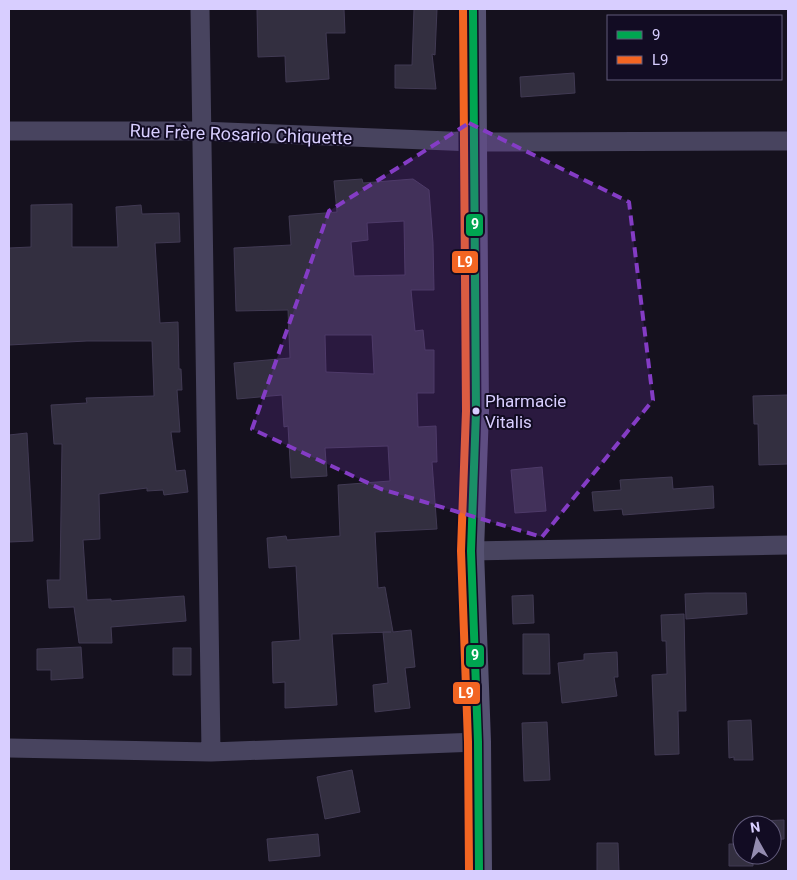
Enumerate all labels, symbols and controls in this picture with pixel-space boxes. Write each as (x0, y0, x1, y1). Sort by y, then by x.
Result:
legend (607, 15, 782, 80)
text: 9 (652, 26, 660, 44)
text: L9 (652, 51, 669, 69)
street label: Rue Frère Rosario Chiquette (129, 120, 353, 148)
line badge: 9 (465, 213, 484, 237)
text: 9 (471, 216, 479, 232)
line badge: L9 (451, 250, 479, 274)
text: L9 (457, 254, 473, 270)
place label: Pharmacie Vitalis (485, 391, 566, 432)
marker: Pharmacie Vitalis (471, 406, 481, 416)
line badge: 9 (465, 644, 485, 668)
text: 9 (471, 647, 479, 663)
line badge: L9 (452, 681, 481, 705)
text: L9 (458, 685, 474, 701)
north arrow (732, 815, 782, 865)
text: N (749, 819, 761, 836)

